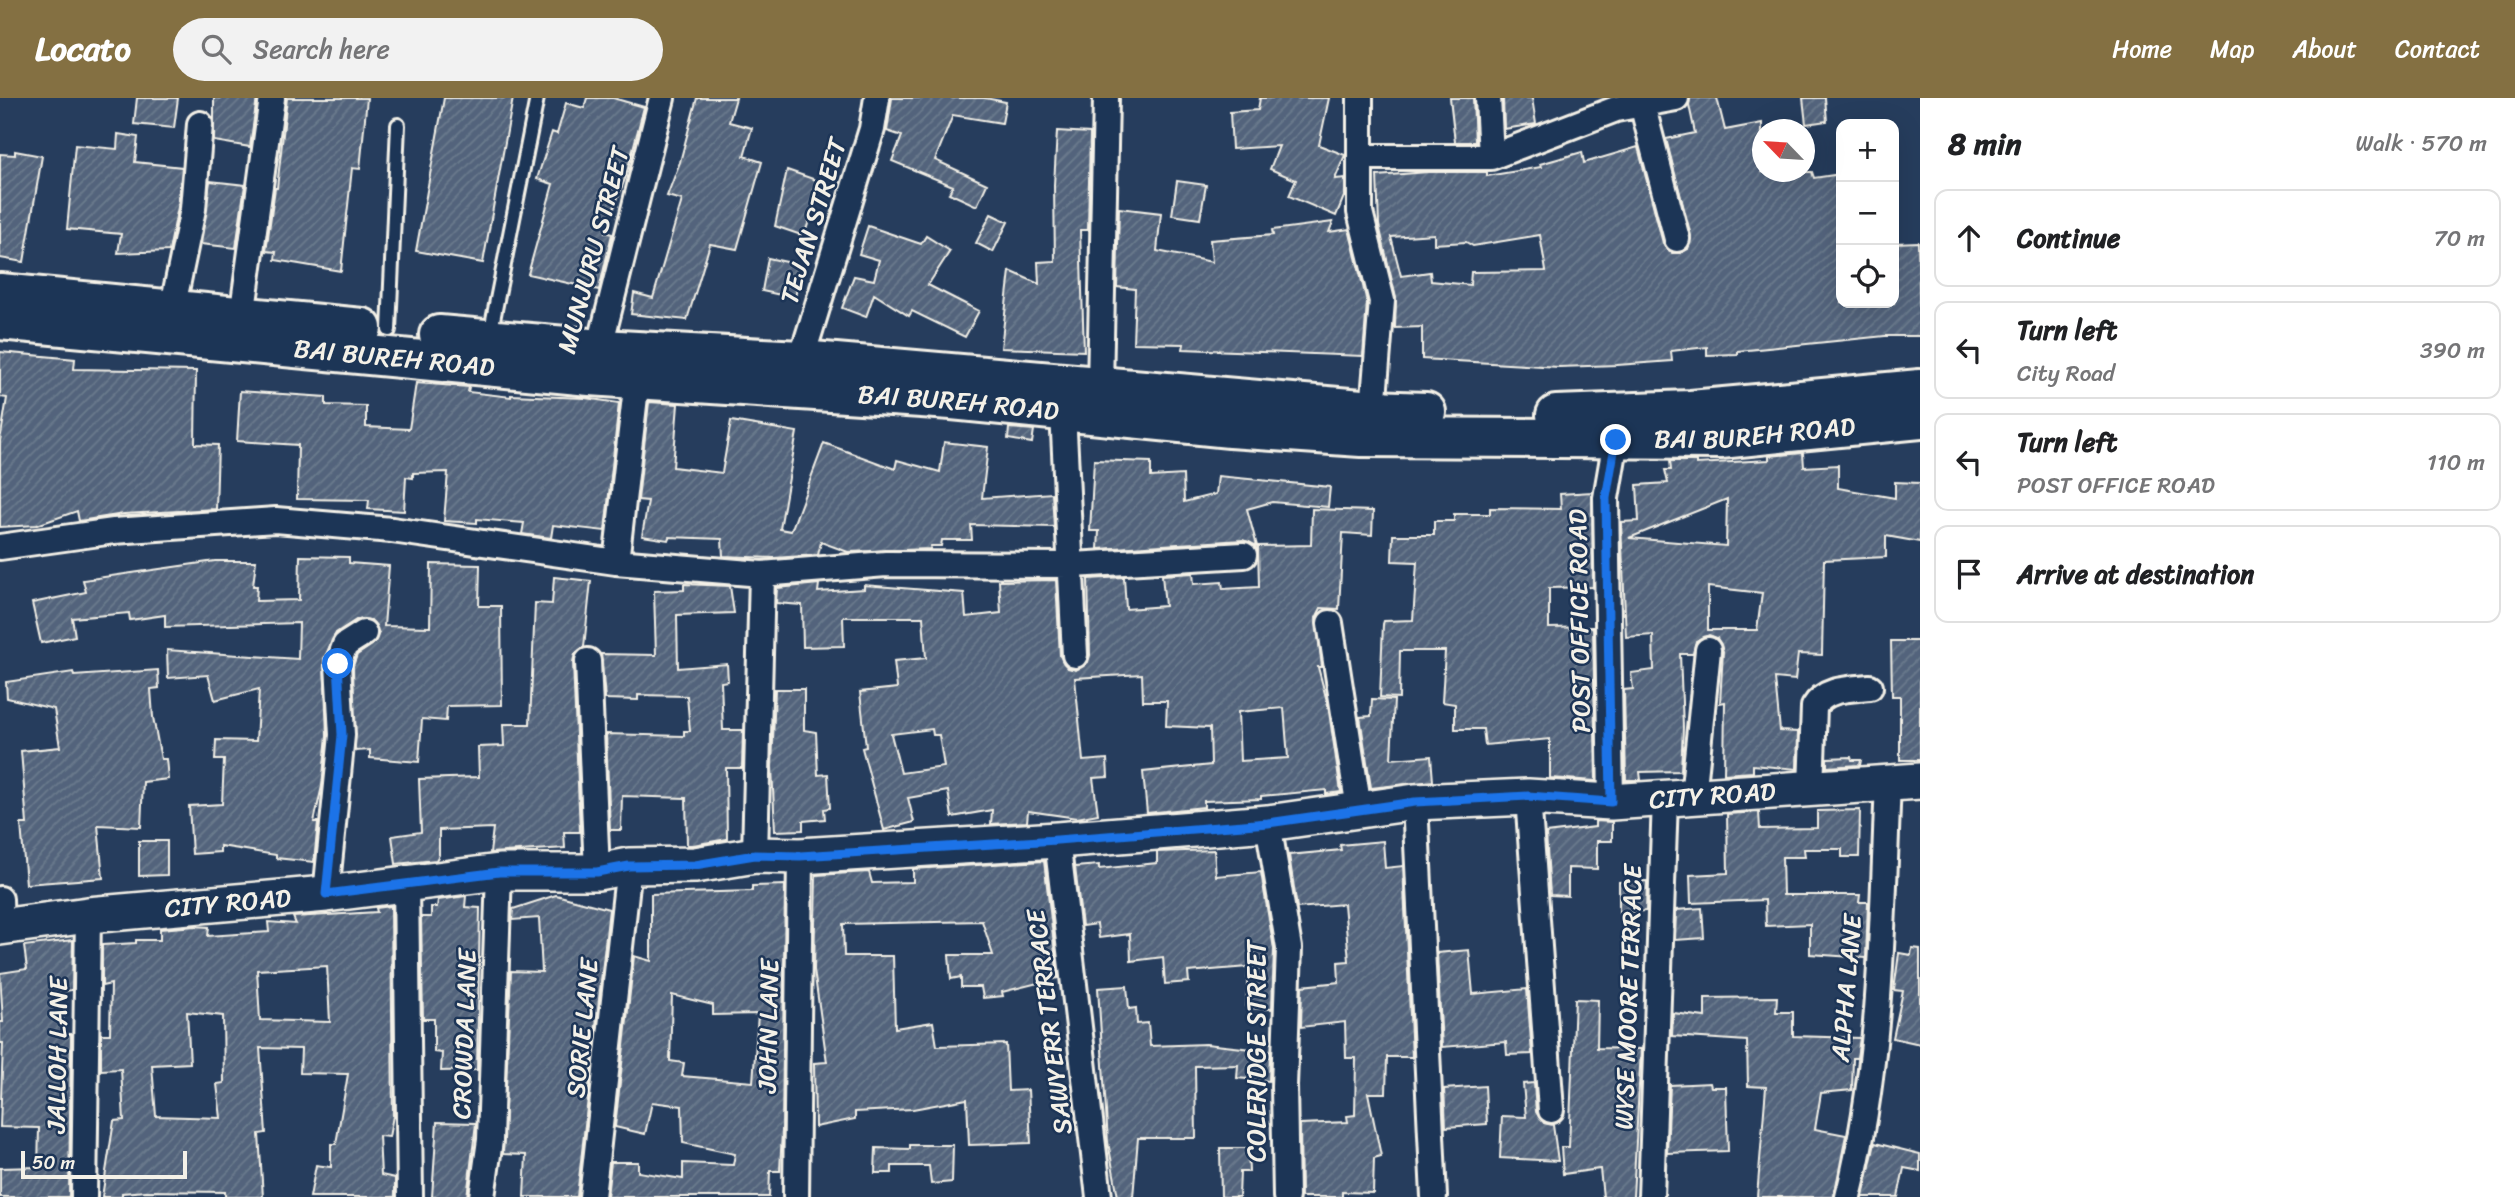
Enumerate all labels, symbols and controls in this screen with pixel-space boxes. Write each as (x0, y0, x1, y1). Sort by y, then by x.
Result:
search box (173, 18, 663, 81)
text: Locato (35, 20, 131, 78)
text: Search here (253, 26, 390, 72)
text: Home (2112, 28, 2172, 70)
text: Map (2210, 28, 2254, 70)
text: About (2292, 28, 2357, 70)
text: Contact (2395, 28, 2480, 70)
icon: search (197, 30, 235, 68)
text: 8 min (1948, 117, 2021, 171)
north arrow (1752, 119, 1815, 182)
map controls (1836, 119, 1899, 308)
button: + (1836, 119, 1899, 182)
text: Walk · 570 m (2355, 123, 2487, 164)
street label: TEJAN STREET (766, 131, 861, 310)
street label: MUNJURU STREET (543, 139, 643, 359)
button: − (1836, 182, 1899, 245)
text: Continue (2017, 215, 2120, 261)
text: 70 m (2434, 218, 2485, 259)
icon: ahead (1950, 219, 1988, 257)
button: locate (1836, 245, 1899, 308)
text: Turn left (2017, 307, 2117, 353)
street label: BAI BUREH ROAD (292, 325, 497, 390)
text: 390 m (2420, 330, 2485, 371)
icon: left (1950, 331, 1988, 369)
text: City Road (2017, 353, 2115, 394)
street label: BAI BUREH ROAD (856, 371, 1062, 434)
street label: BAI BUREH ROAD (1654, 403, 1858, 462)
text: Turn left (2017, 419, 2117, 465)
route end (1600, 424, 1631, 455)
text: 110 m (2427, 442, 2485, 483)
icon: left (1950, 443, 1988, 481)
text: POST OFFICE ROAD (2017, 465, 2215, 506)
street label: POST OFFICE ROAD (1554, 508, 1604, 733)
text: Arrive at destination (2017, 551, 2254, 597)
icon: arrive (1950, 555, 1988, 593)
route start (322, 648, 353, 679)
street label: CITY ROAD (1648, 768, 1777, 822)
street label: WYSE MOORE TERRACE (1600, 862, 1656, 1130)
street label: CITY ROAD (163, 874, 293, 931)
street label: SAWYERR TERRACE (1012, 905, 1086, 1137)
street label: ALPHA LANE (1817, 911, 1875, 1065)
street label: COLERIDGE STREET (1233, 938, 1279, 1162)
street label: CROWDA LANE (438, 946, 490, 1120)
street label: SORIE LANE (552, 955, 612, 1100)
street label: JOHN LANE (744, 957, 792, 1094)
street label: JALLOH LANE (33, 975, 81, 1135)
text: 50 m (32, 1146, 75, 1179)
scale bar (21, 1148, 187, 1180)

